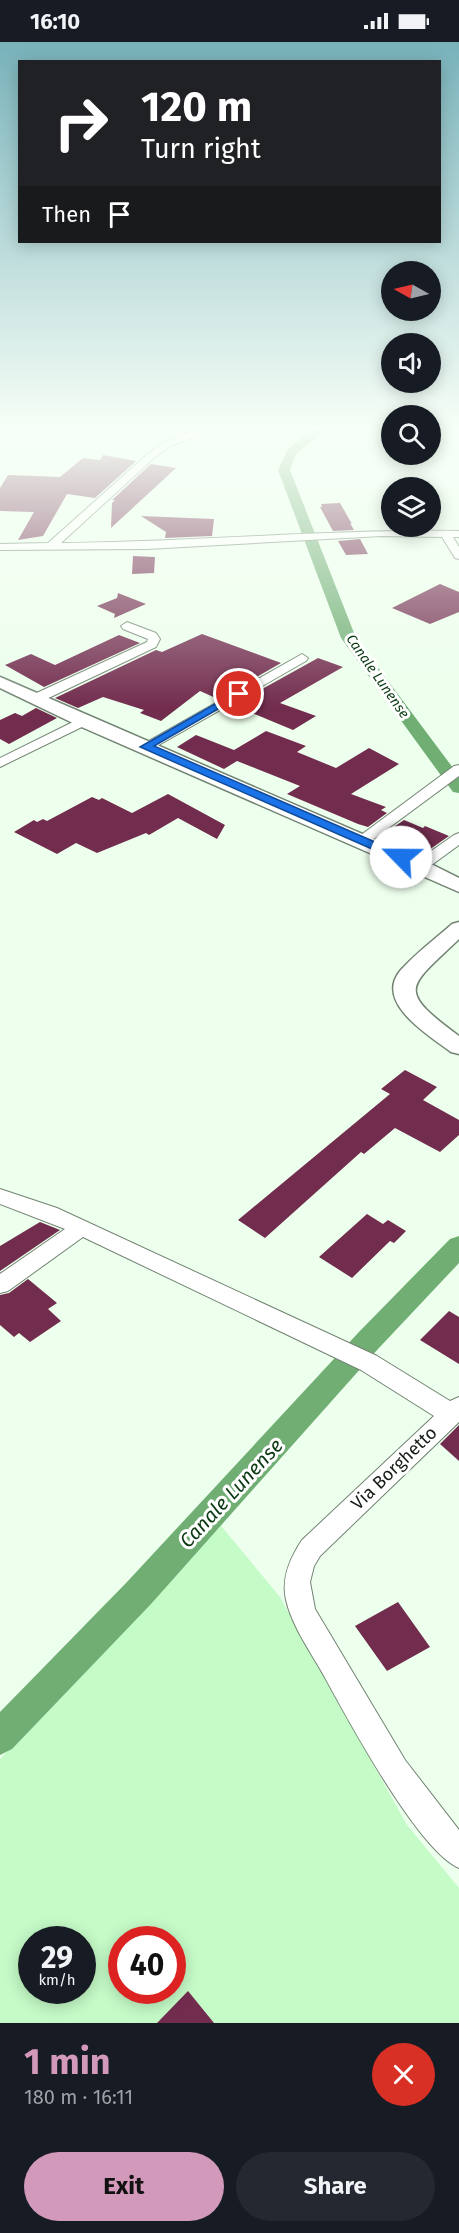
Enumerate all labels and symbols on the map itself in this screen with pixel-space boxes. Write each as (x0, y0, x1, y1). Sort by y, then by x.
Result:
north arrow (381, 261, 441, 321)
water label: Canale Lunense (342, 631, 413, 721)
pin (213, 668, 264, 719)
position arrow (369, 825, 433, 889)
street label: Via Borghetto (347, 1422, 441, 1514)
water label: Canale Lunense (174, 1433, 288, 1553)
speed limit sign: 40 (108, 1926, 186, 2004)

